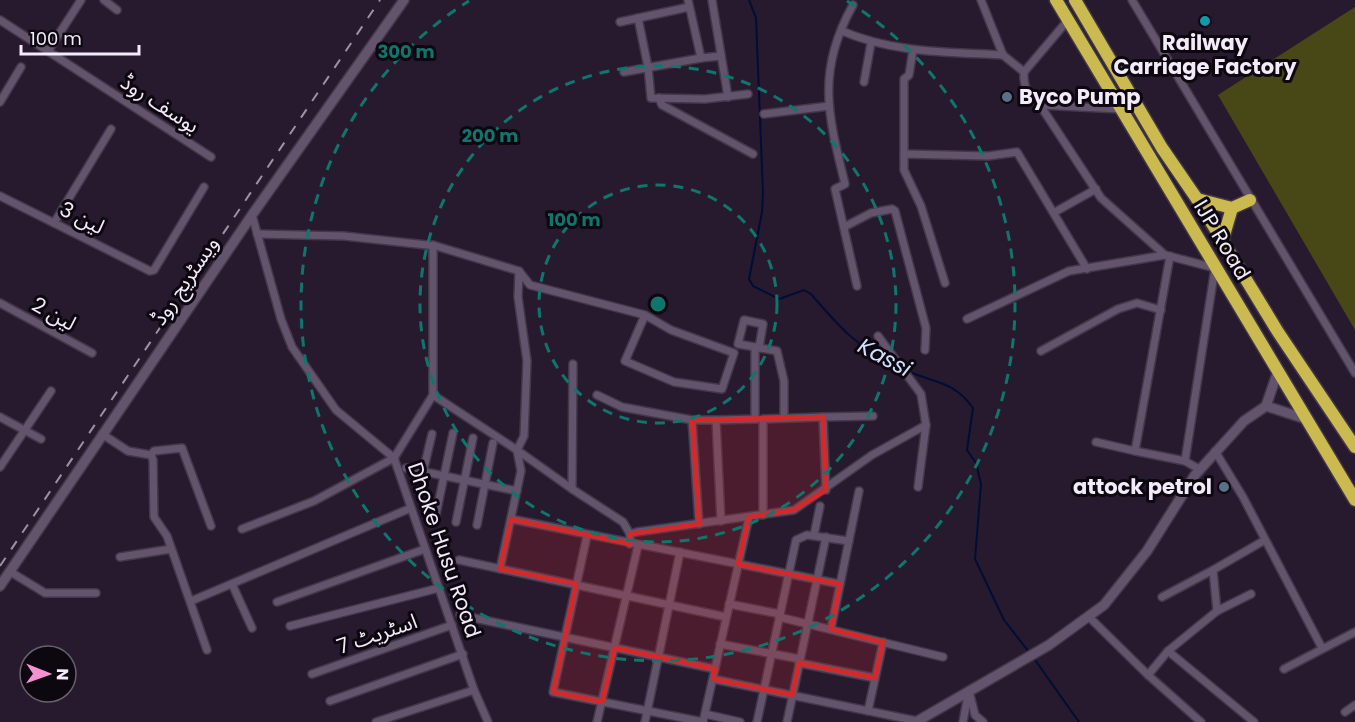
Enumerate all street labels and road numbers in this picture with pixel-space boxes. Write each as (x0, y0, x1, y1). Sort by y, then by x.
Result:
street label: یوسف روڈ (115, 67, 205, 140)
street label: لین 3 (55, 194, 110, 241)
street label: IJP Road (1187, 194, 1258, 285)
street label: ویسٹریج روڈ (144, 230, 226, 332)
street label: لین 2 (27, 290, 82, 337)
street label: Dhoke Husu Road (401, 458, 488, 641)
street label: اسٹریٹ 7 (333, 606, 421, 661)

